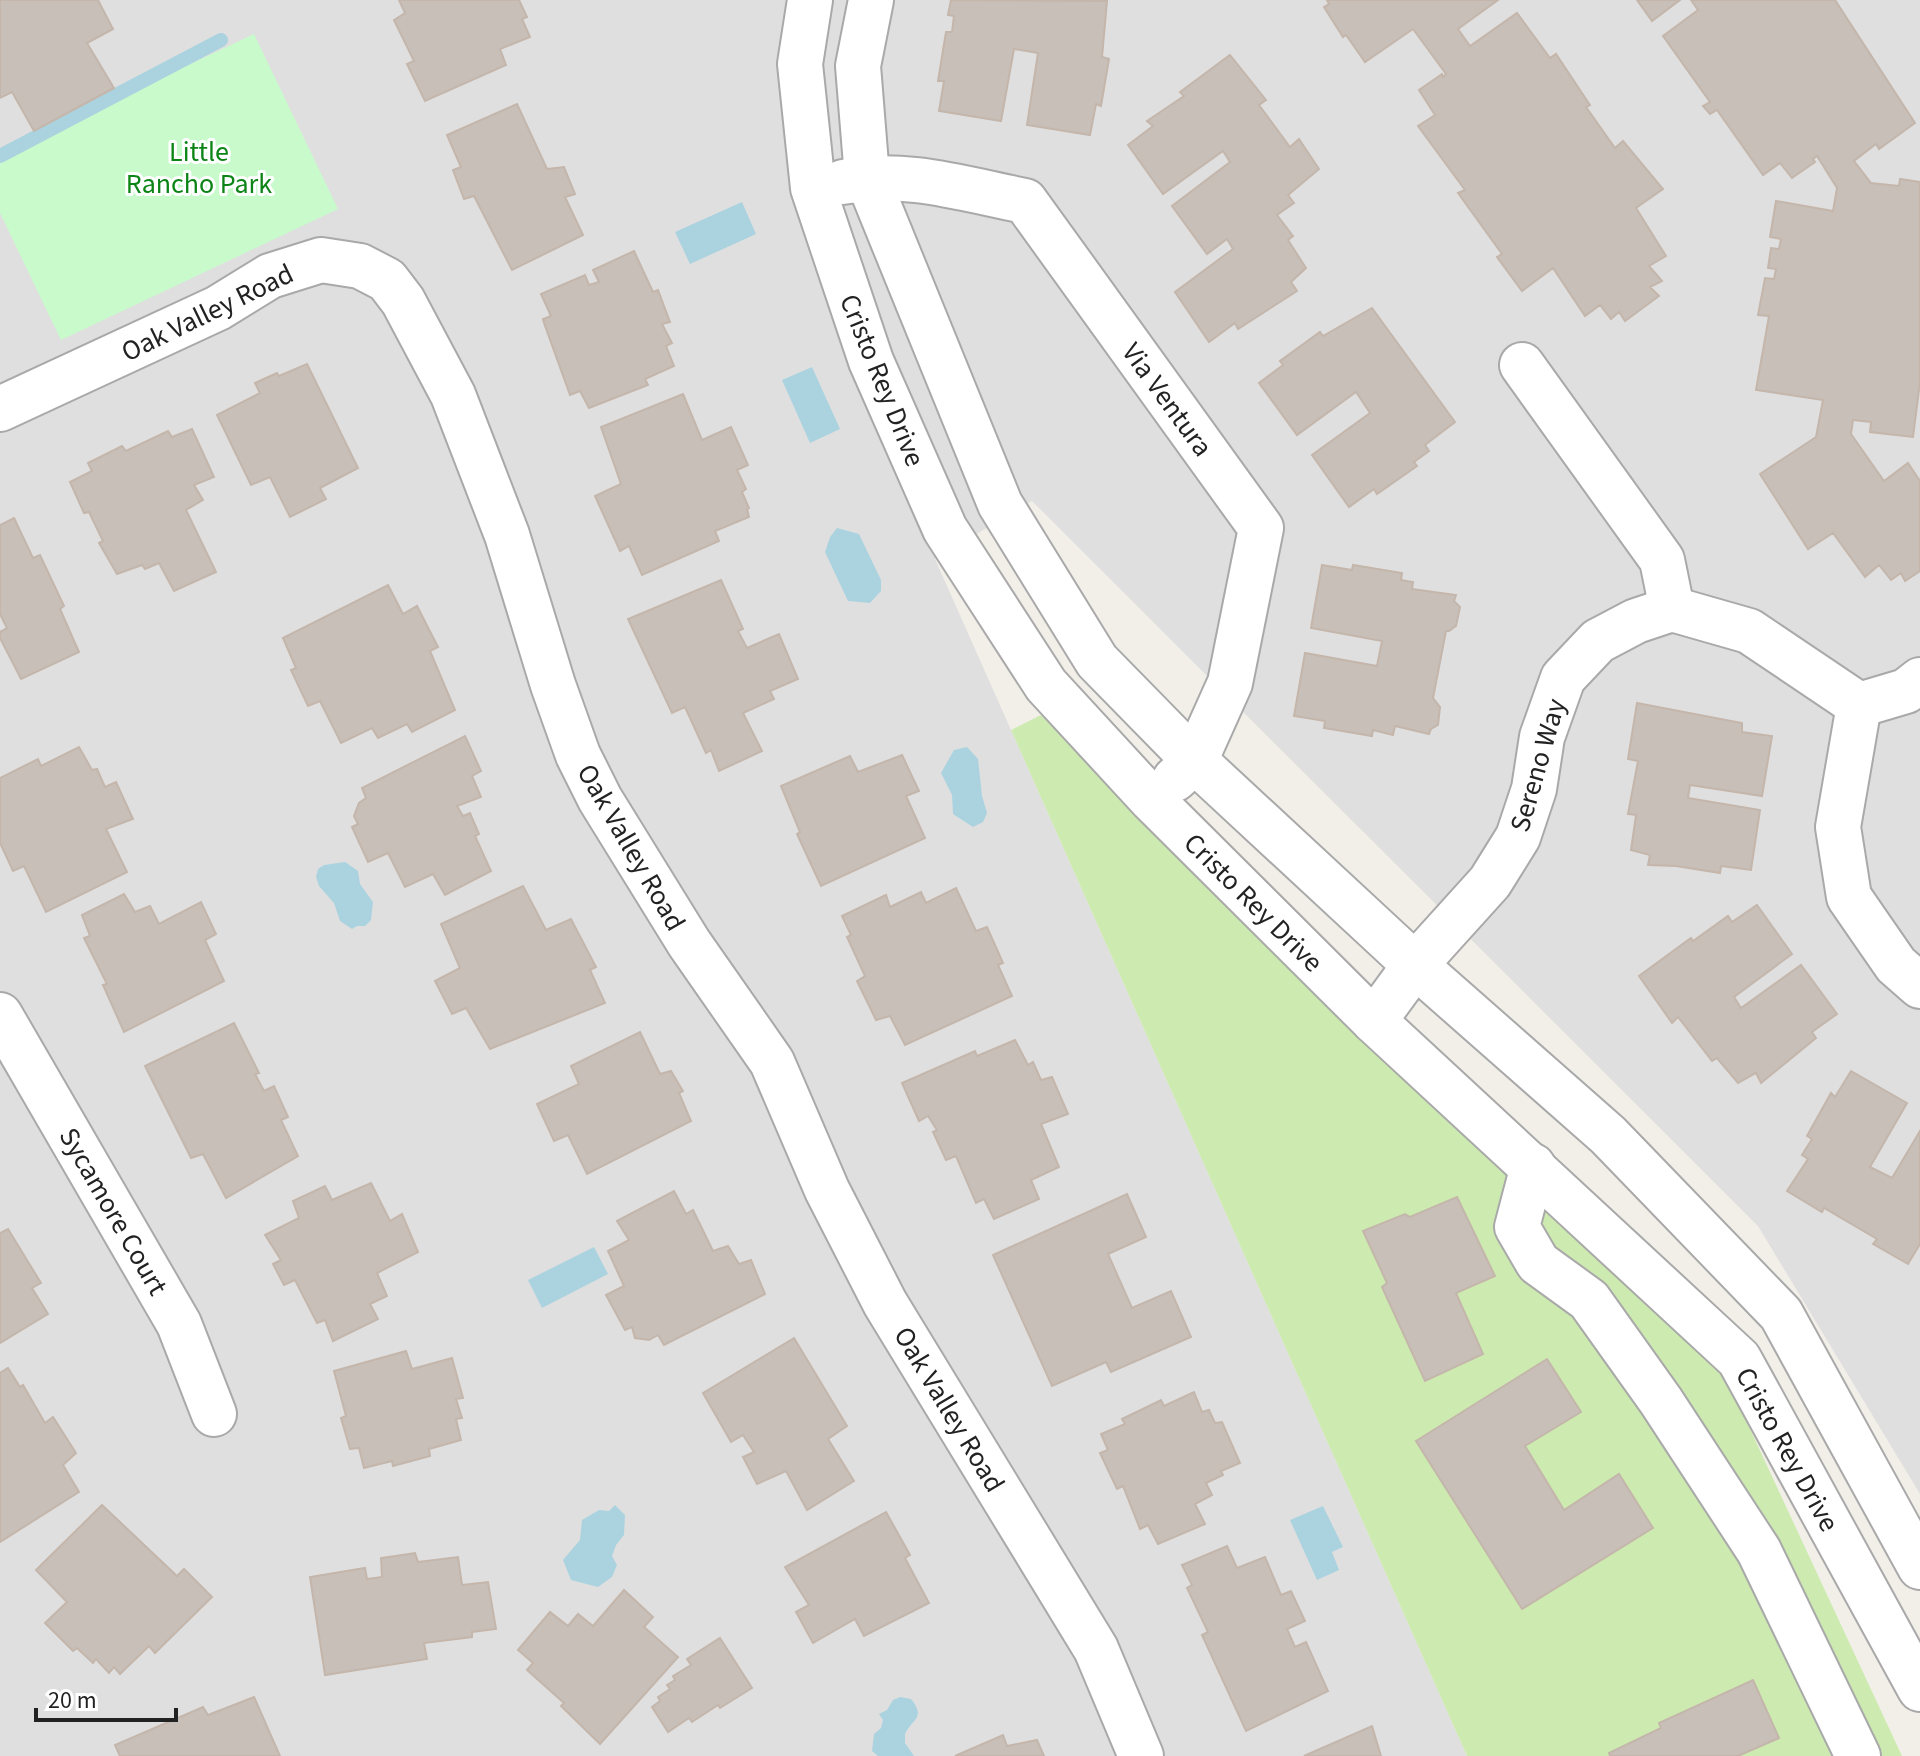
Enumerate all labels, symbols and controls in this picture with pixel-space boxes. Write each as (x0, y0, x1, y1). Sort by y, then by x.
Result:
park label: Little Rancho Park (126, 132, 272, 204)
street label: Oak Valley Road (115, 254, 300, 372)
street label: Cristo Rey Drive (829, 288, 935, 473)
street label: Via Ventura (1112, 334, 1222, 465)
street label: Sereno Way (1500, 694, 1576, 837)
street label: Oak Valley Road (567, 756, 695, 939)
street label: Cristo Rey Drive (1175, 824, 1332, 981)
street label: Sycamore Court (49, 1120, 178, 1303)
street label: Oak Valley Road (884, 1319, 1014, 1500)
street label: Cristo Rey Drive (1725, 1360, 1849, 1539)
scale bar (36, 1672, 176, 1722)
text: 20 m (48, 1683, 97, 1718)

